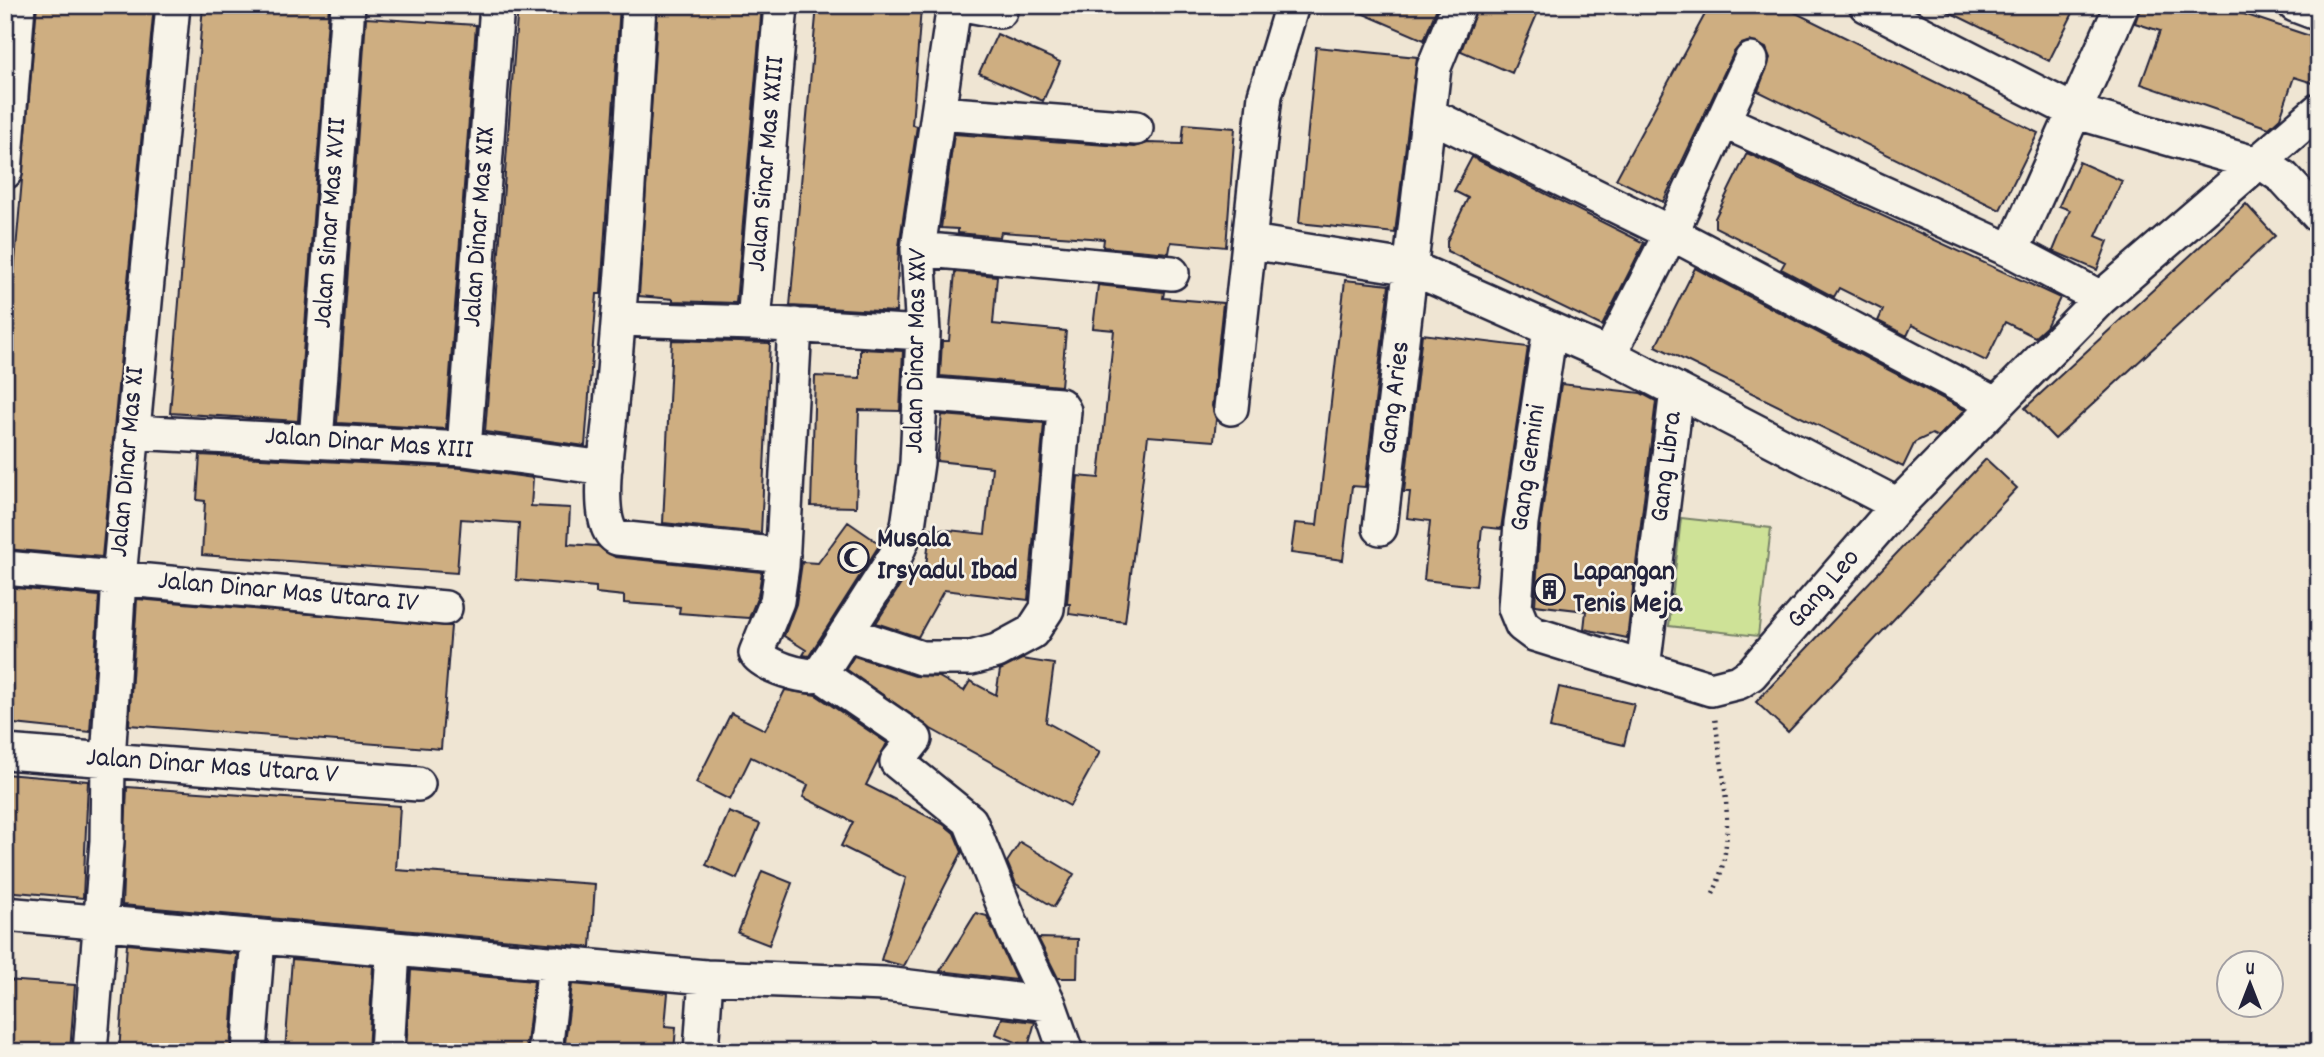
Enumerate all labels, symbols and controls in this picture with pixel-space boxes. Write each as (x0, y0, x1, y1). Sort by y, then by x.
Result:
street label: Jalan Sinar Mas XXIII (739, 54, 797, 274)
street label: Jalan Sinar Mas XVII (305, 116, 359, 330)
street label: Jalan Dinar Mas XIX (454, 125, 508, 329)
street label: Jalan Dinar Mas XXV (896, 247, 940, 454)
street label: Gang Aries (1369, 339, 1423, 457)
street label: Jalan Dinar Mas XI (101, 365, 157, 559)
street label: Gang Gemini (1501, 402, 1559, 534)
street label: Gang Libra (1641, 409, 1695, 525)
street label: Jalan Dinar Mas XIII (264, 418, 475, 472)
place label: Musala Irsyadul Ibad (877, 521, 1018, 593)
mosque icon: Musala Irsyadul Ibad (837, 540, 871, 574)
street label: Gang Leo (1779, 541, 1871, 639)
place label: Lapangan Tenis Meja (1573, 554, 1683, 626)
street label: Jalan Dinar Mas Utara IV (156, 563, 421, 625)
building icon: Lapangan Tenis Meja (1533, 573, 1567, 607)
street label: Jalan Dinar Mas Utara V (84, 739, 340, 797)
north arrow (2216, 948, 2286, 1018)
text: U (2245, 957, 2255, 984)

